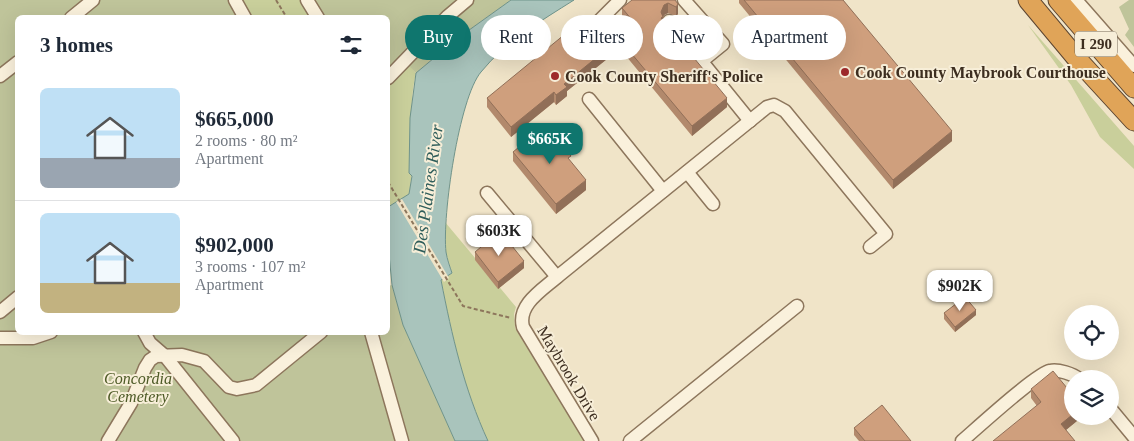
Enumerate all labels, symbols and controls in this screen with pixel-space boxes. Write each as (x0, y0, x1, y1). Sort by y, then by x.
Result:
chip: Buy (405, 15, 471, 60)
chip: Rent (481, 15, 551, 60)
chip: Filters (561, 15, 643, 60)
chip: New (653, 15, 723, 60)
chip: Apartment (733, 15, 846, 60)
icon: filters (337, 31, 365, 59)
road number: I 290 (1075, 32, 1117, 56)
text: 3 homes (40, 33, 113, 57)
place label: Cook County Maybrook Courthouse (855, 64, 1106, 82)
marker: Cook County Maybrook Courthouse (839, 66, 851, 78)
place label: Cook County Sheriff's Police (565, 68, 763, 86)
marker: Cook County Sheriff's Police (549, 70, 561, 82)
text: $665,000 (195, 107, 274, 131)
icon: home (80, 108, 140, 168)
water label: Des Plaines River (409, 122, 447, 256)
pin: $665K (515, 122, 585, 165)
text: $665K (528, 130, 572, 147)
text: 2 rooms · 80 m² (195, 132, 298, 149)
text: Apartment (195, 150, 263, 167)
pin: $603K (464, 214, 534, 257)
text: $603K (477, 222, 521, 239)
icon: home (80, 233, 140, 293)
text: $902,000 (195, 233, 274, 257)
text: 3 rooms · 107 m² (195, 258, 306, 275)
pin: $902K (925, 270, 995, 312)
text: Apartment (195, 276, 263, 293)
text: $902K (938, 277, 982, 294)
map controls (1064, 305, 1119, 425)
button: locate (1064, 305, 1119, 360)
street label: Maybrook Drive (533, 323, 604, 424)
park label: Concordia Cemetery (104, 370, 172, 406)
button: layers (1064, 370, 1119, 425)

